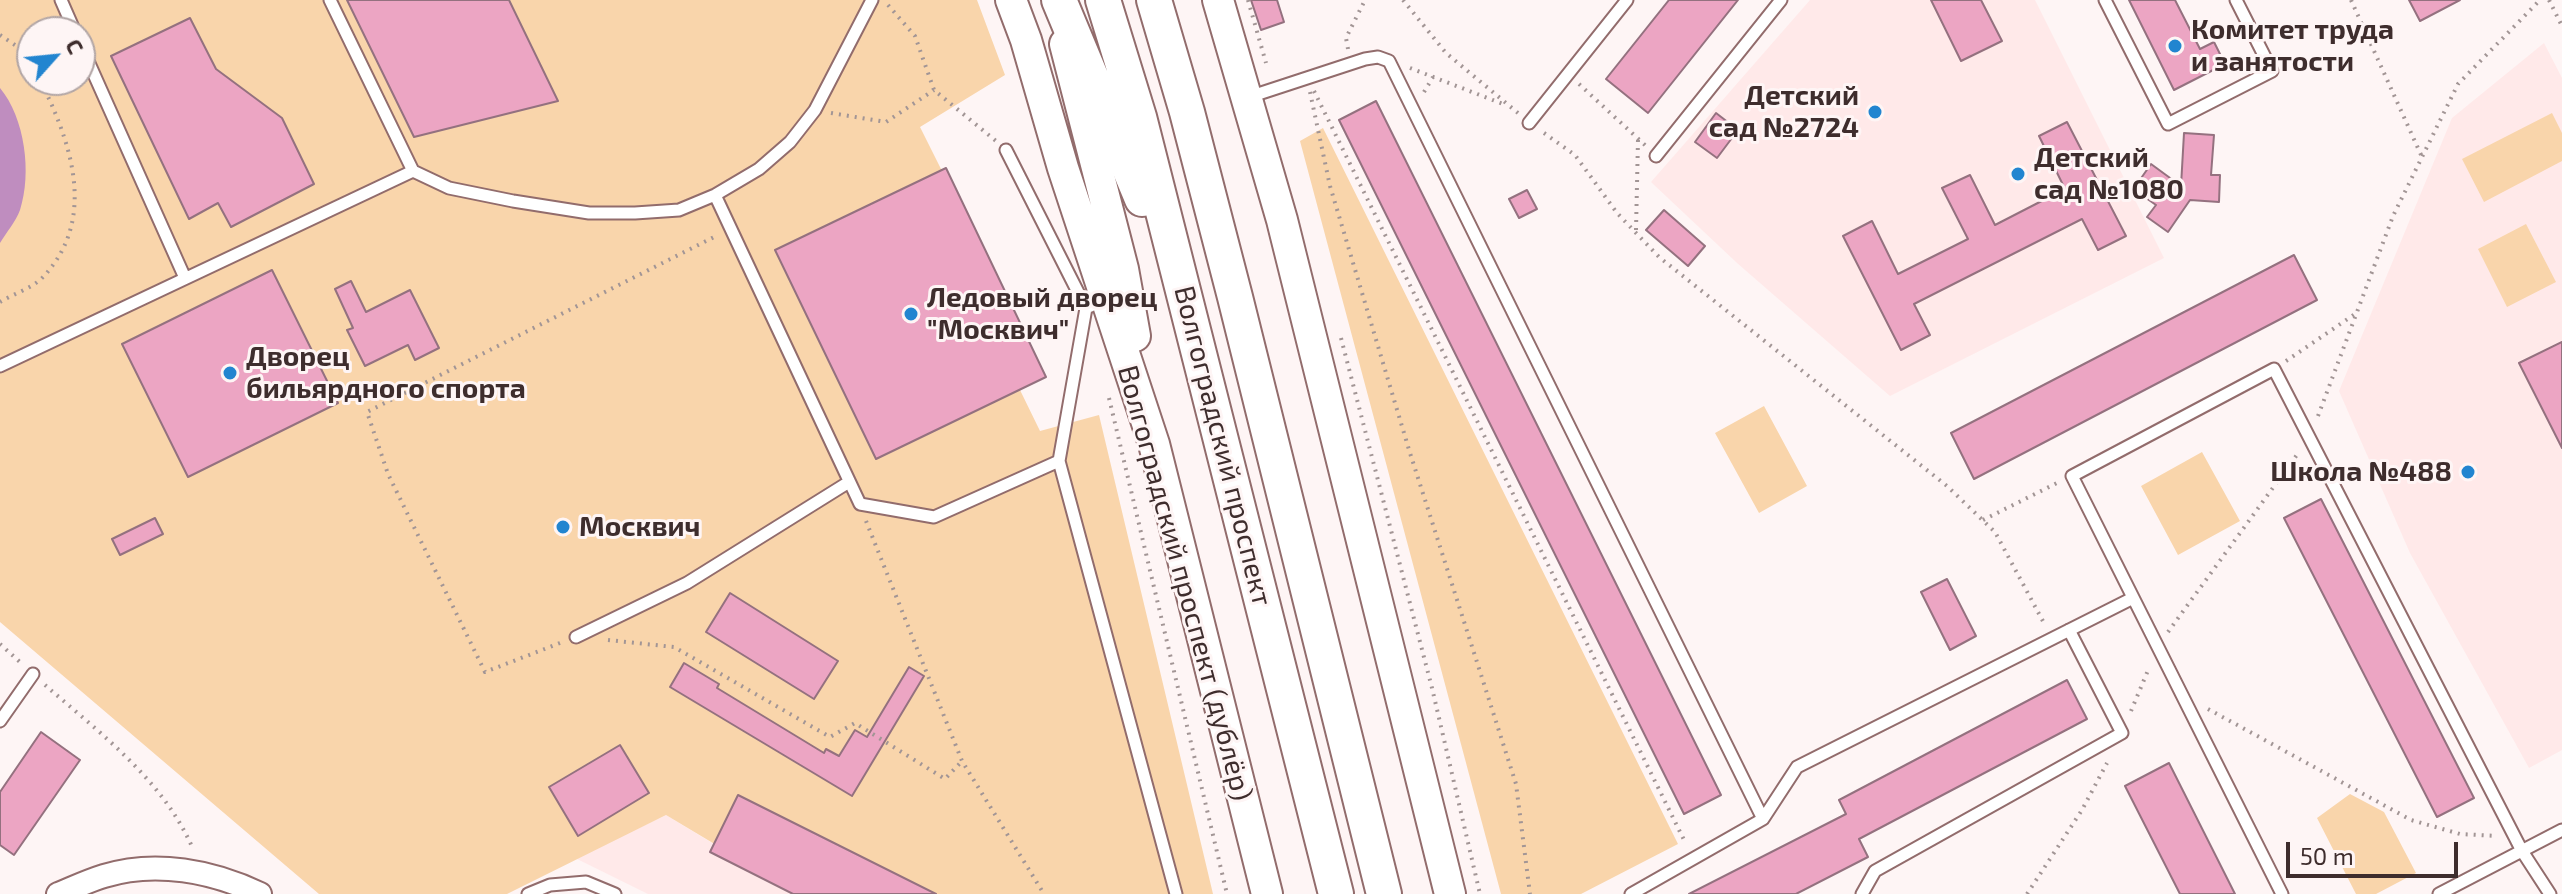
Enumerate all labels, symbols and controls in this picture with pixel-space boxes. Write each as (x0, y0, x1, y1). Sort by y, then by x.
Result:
place label: Комитет труда и занятости (2191, 13, 2394, 79)
north arrow (16, 16, 96, 96)
text: С (61, 34, 90, 58)
marker: Комитет труда и занятости (2166, 37, 2184, 55)
place label: Детский сад №2724 (1709, 79, 1859, 145)
marker: Детский сад №2724 (1866, 103, 1884, 121)
place label: Детский сад №1080 (2034, 141, 2184, 207)
marker: Детский сад №1080 (2009, 165, 2027, 183)
place label: Ледовый дворец "Москвич" (927, 281, 1157, 347)
street label: Волгоградский проспект (1167, 283, 1279, 609)
marker: Ледовый дворец "Москвич" (902, 305, 920, 323)
place label: Дворец бильярдного спорта (246, 340, 526, 406)
street label: Волгоградский проспект (дублёр) (1111, 362, 1259, 804)
marker: Дворец бильярдного спорта (221, 364, 239, 382)
place label: Школа №488 (2270, 455, 2452, 489)
marker: Школа №488 (2459, 463, 2477, 481)
place label: Москвич (579, 510, 700, 544)
marker: Москвич (554, 518, 572, 536)
scale bar (2290, 826, 2462, 876)
text: 50 m (2300, 841, 2354, 870)

